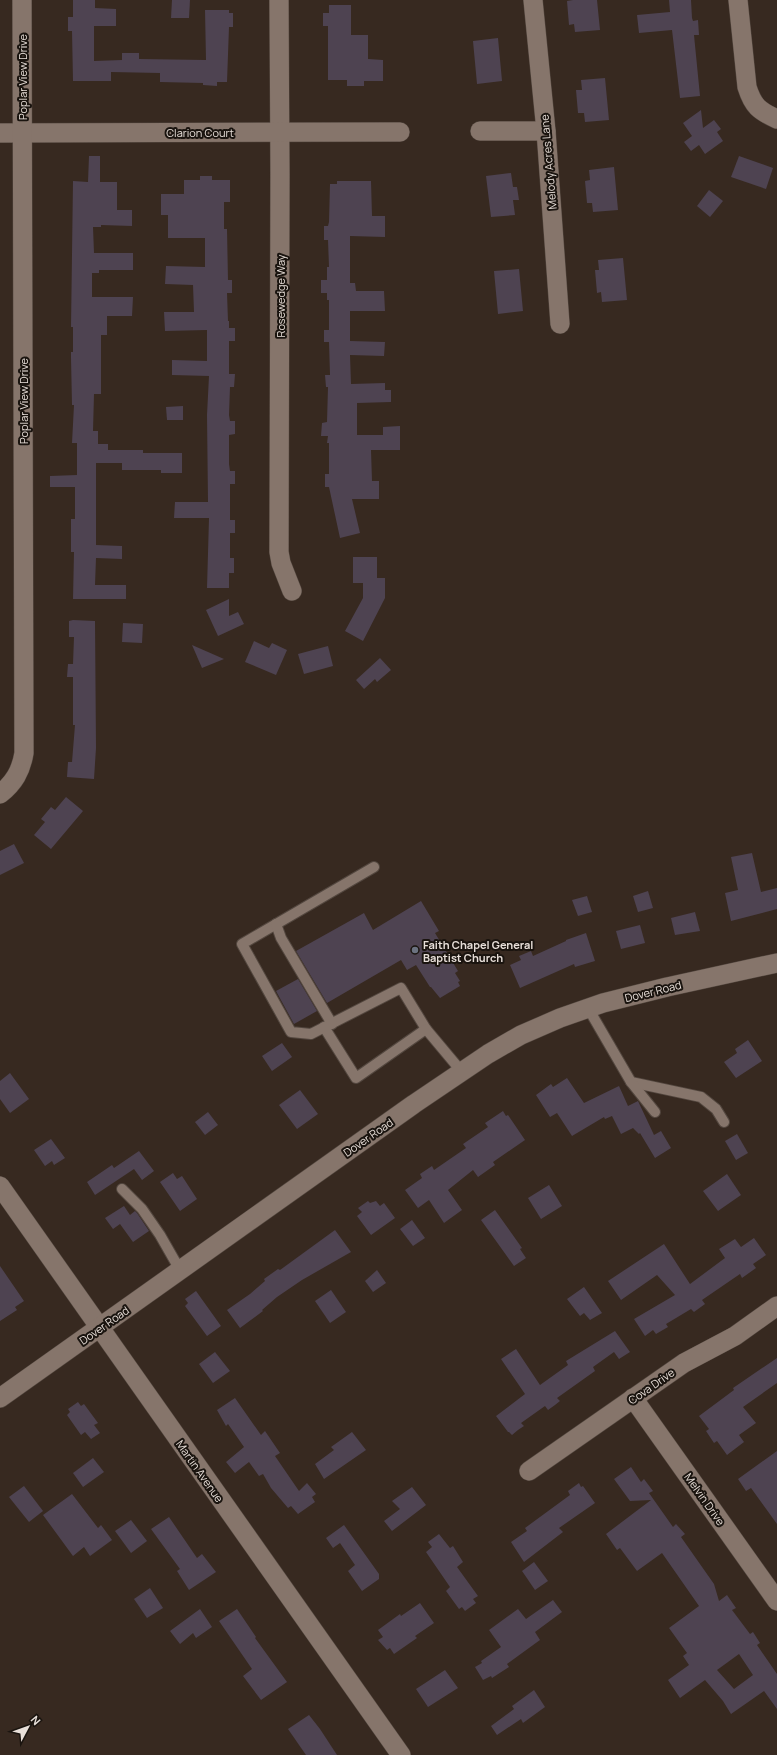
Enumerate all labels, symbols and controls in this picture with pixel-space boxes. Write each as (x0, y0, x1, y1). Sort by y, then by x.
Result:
street label: Poplar View Drive (15, 33, 30, 120)
street label: Melody Acres Lane (536, 113, 560, 210)
street label: Clarion Court (166, 125, 234, 140)
street label: Rosewedge Way (273, 254, 288, 338)
street label: Poplar View Drive (16, 357, 31, 444)
place label: Faith Chapel General Baptist Church (423, 937, 533, 965)
marker: Faith Chapel General Baptist Church (410, 945, 420, 955)
street label: Dover Road (623, 977, 683, 1005)
street label: Dover Road (340, 1114, 396, 1160)
street label: Dover Road (76, 1302, 132, 1348)
street label: Cova Drive (625, 1364, 678, 1407)
street label: Martin Avenue (173, 1437, 227, 1506)
street label: Melvin Drive (681, 1470, 729, 1529)
north arrow (8, 1707, 48, 1747)
text: N (28, 1712, 44, 1728)

